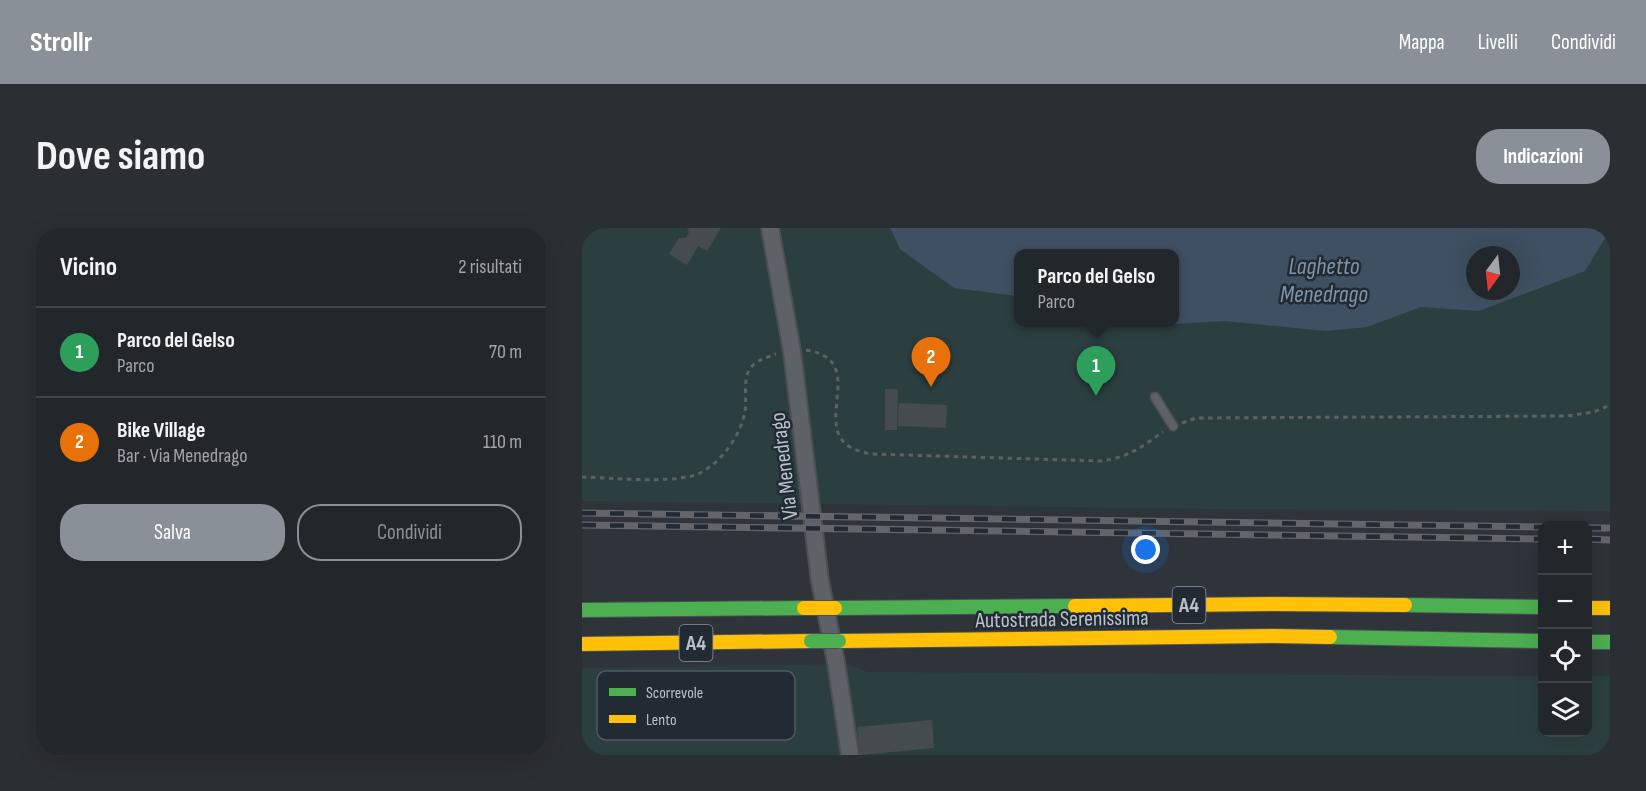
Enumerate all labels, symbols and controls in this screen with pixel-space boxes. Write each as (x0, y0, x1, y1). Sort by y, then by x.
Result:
text: Strollr (30, 26, 92, 59)
text: Mappa (1399, 30, 1445, 55)
text: Livelli (1478, 30, 1518, 55)
text: Condividi (1551, 30, 1616, 55)
button: Indicazioni (1476, 129, 1610, 184)
text: Dove siamo (36, 131, 205, 182)
north arrow (1466, 246, 1520, 300)
popup (1014, 249, 1179, 327)
text: Vicino (60, 252, 117, 283)
water label: Laghetto Menedrago (1280, 252, 1368, 309)
text: 2 risultati (458, 255, 522, 279)
text: Parco del Gelso (1038, 263, 1155, 290)
text: Parco (1038, 290, 1075, 314)
text: Parco del Gelso (117, 327, 235, 354)
pin: 2 (912, 338, 950, 387)
text: 1 (76, 340, 83, 364)
text: 70 m (489, 340, 522, 364)
pin: 1 (1076, 346, 1116, 396)
text: Parco (117, 354, 155, 378)
street label: Via Menedrago (765, 411, 804, 521)
text: Bike Village (117, 417, 205, 444)
text: 2 (75, 430, 84, 454)
text: 110 m (483, 430, 522, 454)
text: Bar · Via Menedrago (117, 444, 248, 468)
button: Salva (60, 504, 285, 561)
button: Condividi (297, 504, 522, 561)
map controls (1538, 521, 1592, 737)
button: + (1538, 521, 1592, 575)
your location (1131, 535, 1160, 564)
button: − (1538, 575, 1592, 629)
road number: A4 (1172, 587, 1206, 623)
street label: Autostrada Serenissima (974, 604, 1149, 635)
road number: A4 (680, 625, 712, 661)
button: locate (1538, 629, 1592, 683)
legend (597, 671, 795, 740)
button: layers (1538, 683, 1592, 737)
text: Scorrevole (646, 684, 703, 703)
text: Lento (646, 711, 677, 730)

